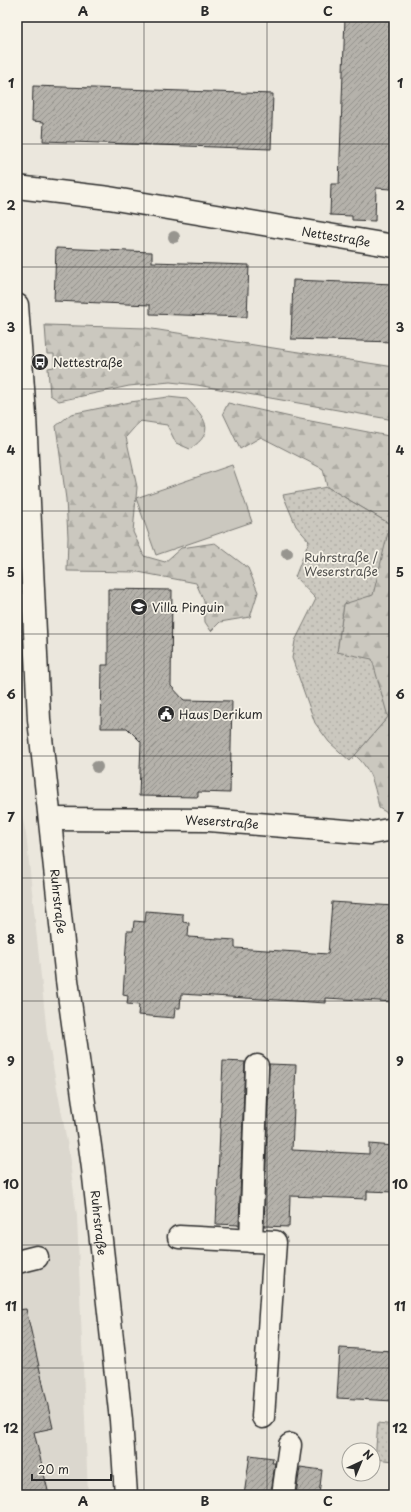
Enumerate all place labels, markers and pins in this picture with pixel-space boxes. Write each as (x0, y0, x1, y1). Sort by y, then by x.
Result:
bus stop icon: Nettestraße (30, 352, 50, 372)
place label: Nettestraße (53, 353, 123, 371)
school or university icon: Villa Pinguin (129, 597, 149, 617)
place label: Villa Pinguin (152, 598, 224, 616)
public building icon: Haus Derikum (156, 704, 176, 724)
place label: Haus Derikum (179, 705, 263, 723)

